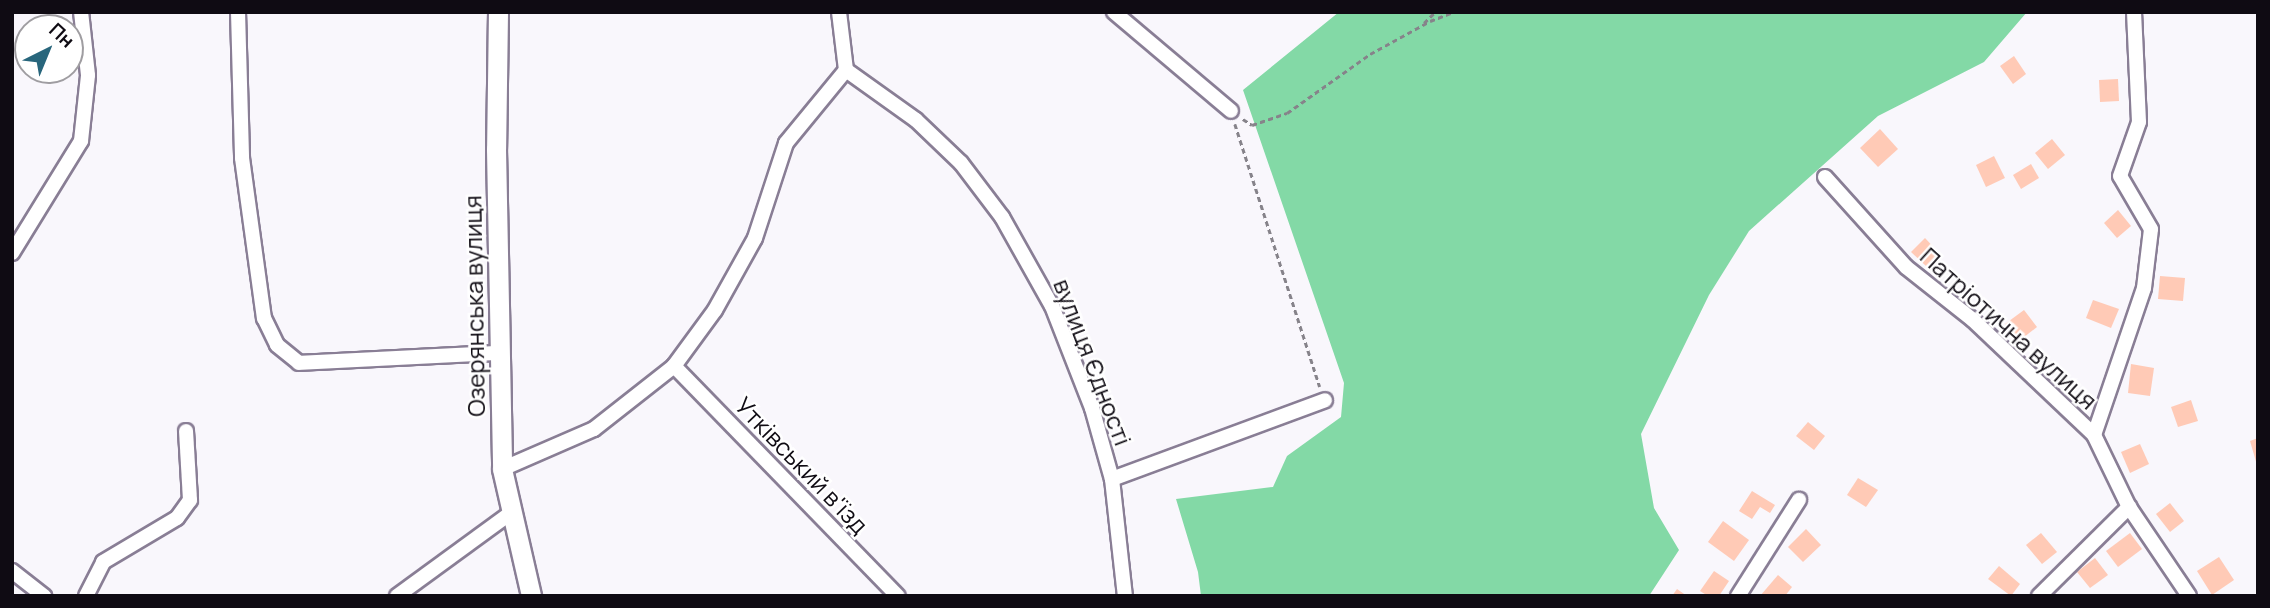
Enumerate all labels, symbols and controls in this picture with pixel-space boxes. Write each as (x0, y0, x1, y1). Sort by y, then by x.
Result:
north arrow (14, 14, 84, 84)
text: Пн (44, 17, 80, 53)
street label: Озерянська вулиця (458, 195, 490, 417)
street label: Патріотична вулиця (1915, 241, 2103, 415)
street label: вулиця Єдності (1048, 275, 1138, 449)
street label: Утківський в'їзд (730, 391, 874, 539)

